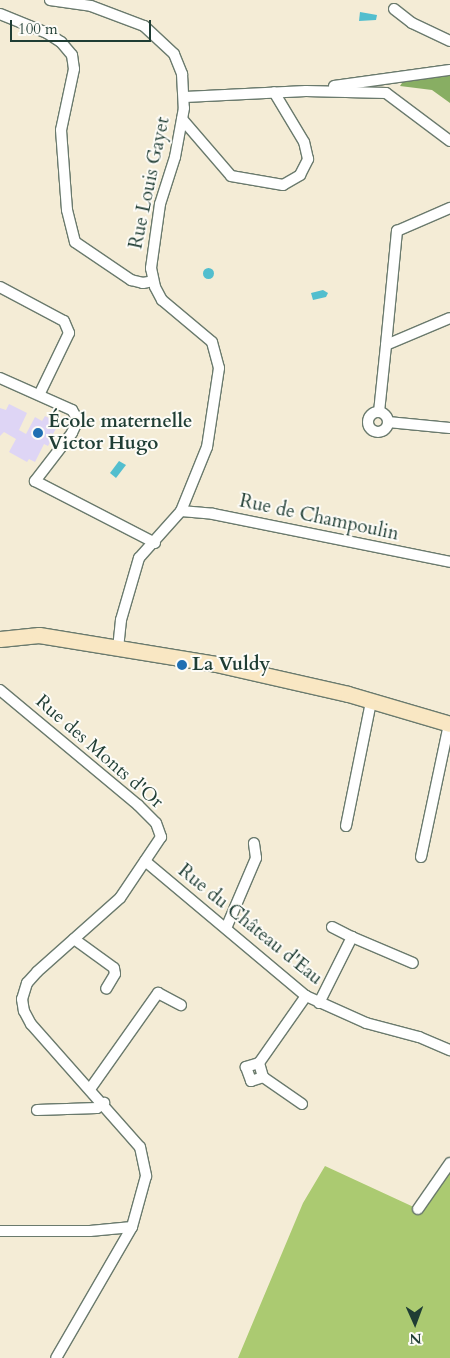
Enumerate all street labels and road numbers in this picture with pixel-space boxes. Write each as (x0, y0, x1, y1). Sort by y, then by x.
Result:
street label: Rue Louis Gayet (125, 115, 175, 251)
street label: Rue de Champoulin (237, 490, 401, 546)
street label: Rue des Monts d'Or (30, 690, 168, 814)
street label: Rue du Château d'Eau (173, 860, 327, 990)

